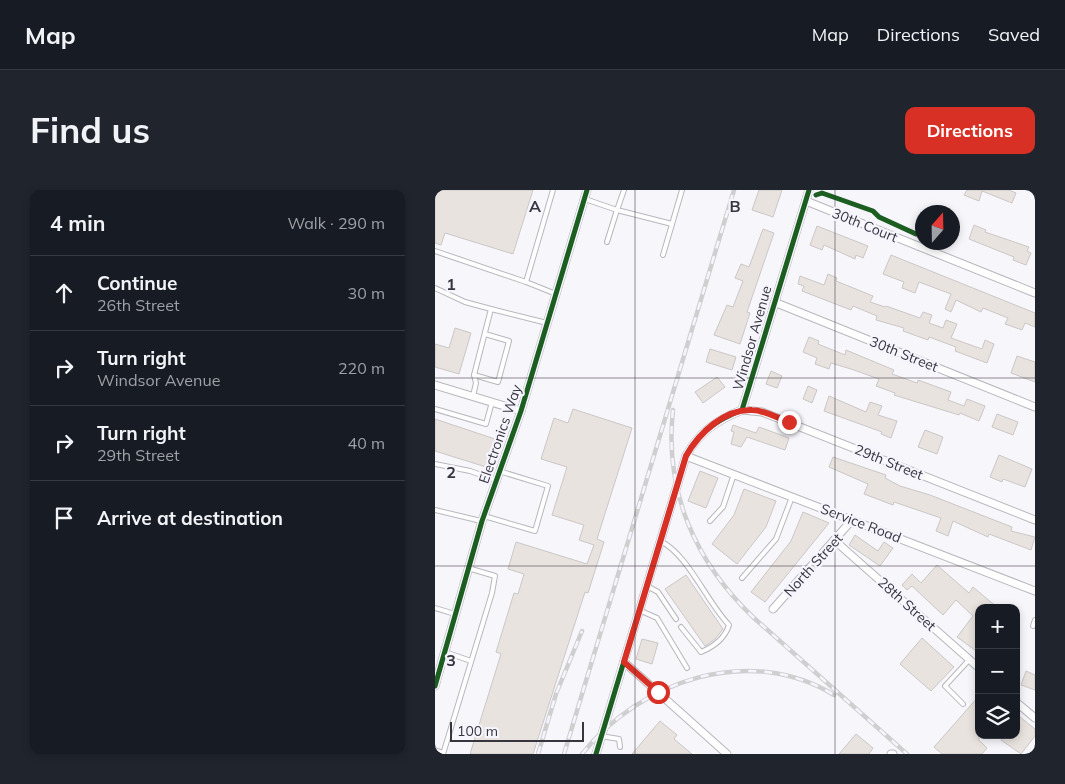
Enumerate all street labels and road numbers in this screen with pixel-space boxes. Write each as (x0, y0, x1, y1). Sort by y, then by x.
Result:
street label: 30th Court (830, 204, 900, 246)
street label: Windsor Avenue (728, 284, 776, 392)
street label: 30th Street (867, 332, 941, 376)
street label: Electronics Way (475, 382, 526, 486)
street label: 29th Street (852, 440, 926, 484)
street label: Service Road (818, 499, 904, 547)
street label: North Street (780, 529, 846, 601)
street label: 28th Street (874, 573, 940, 635)

